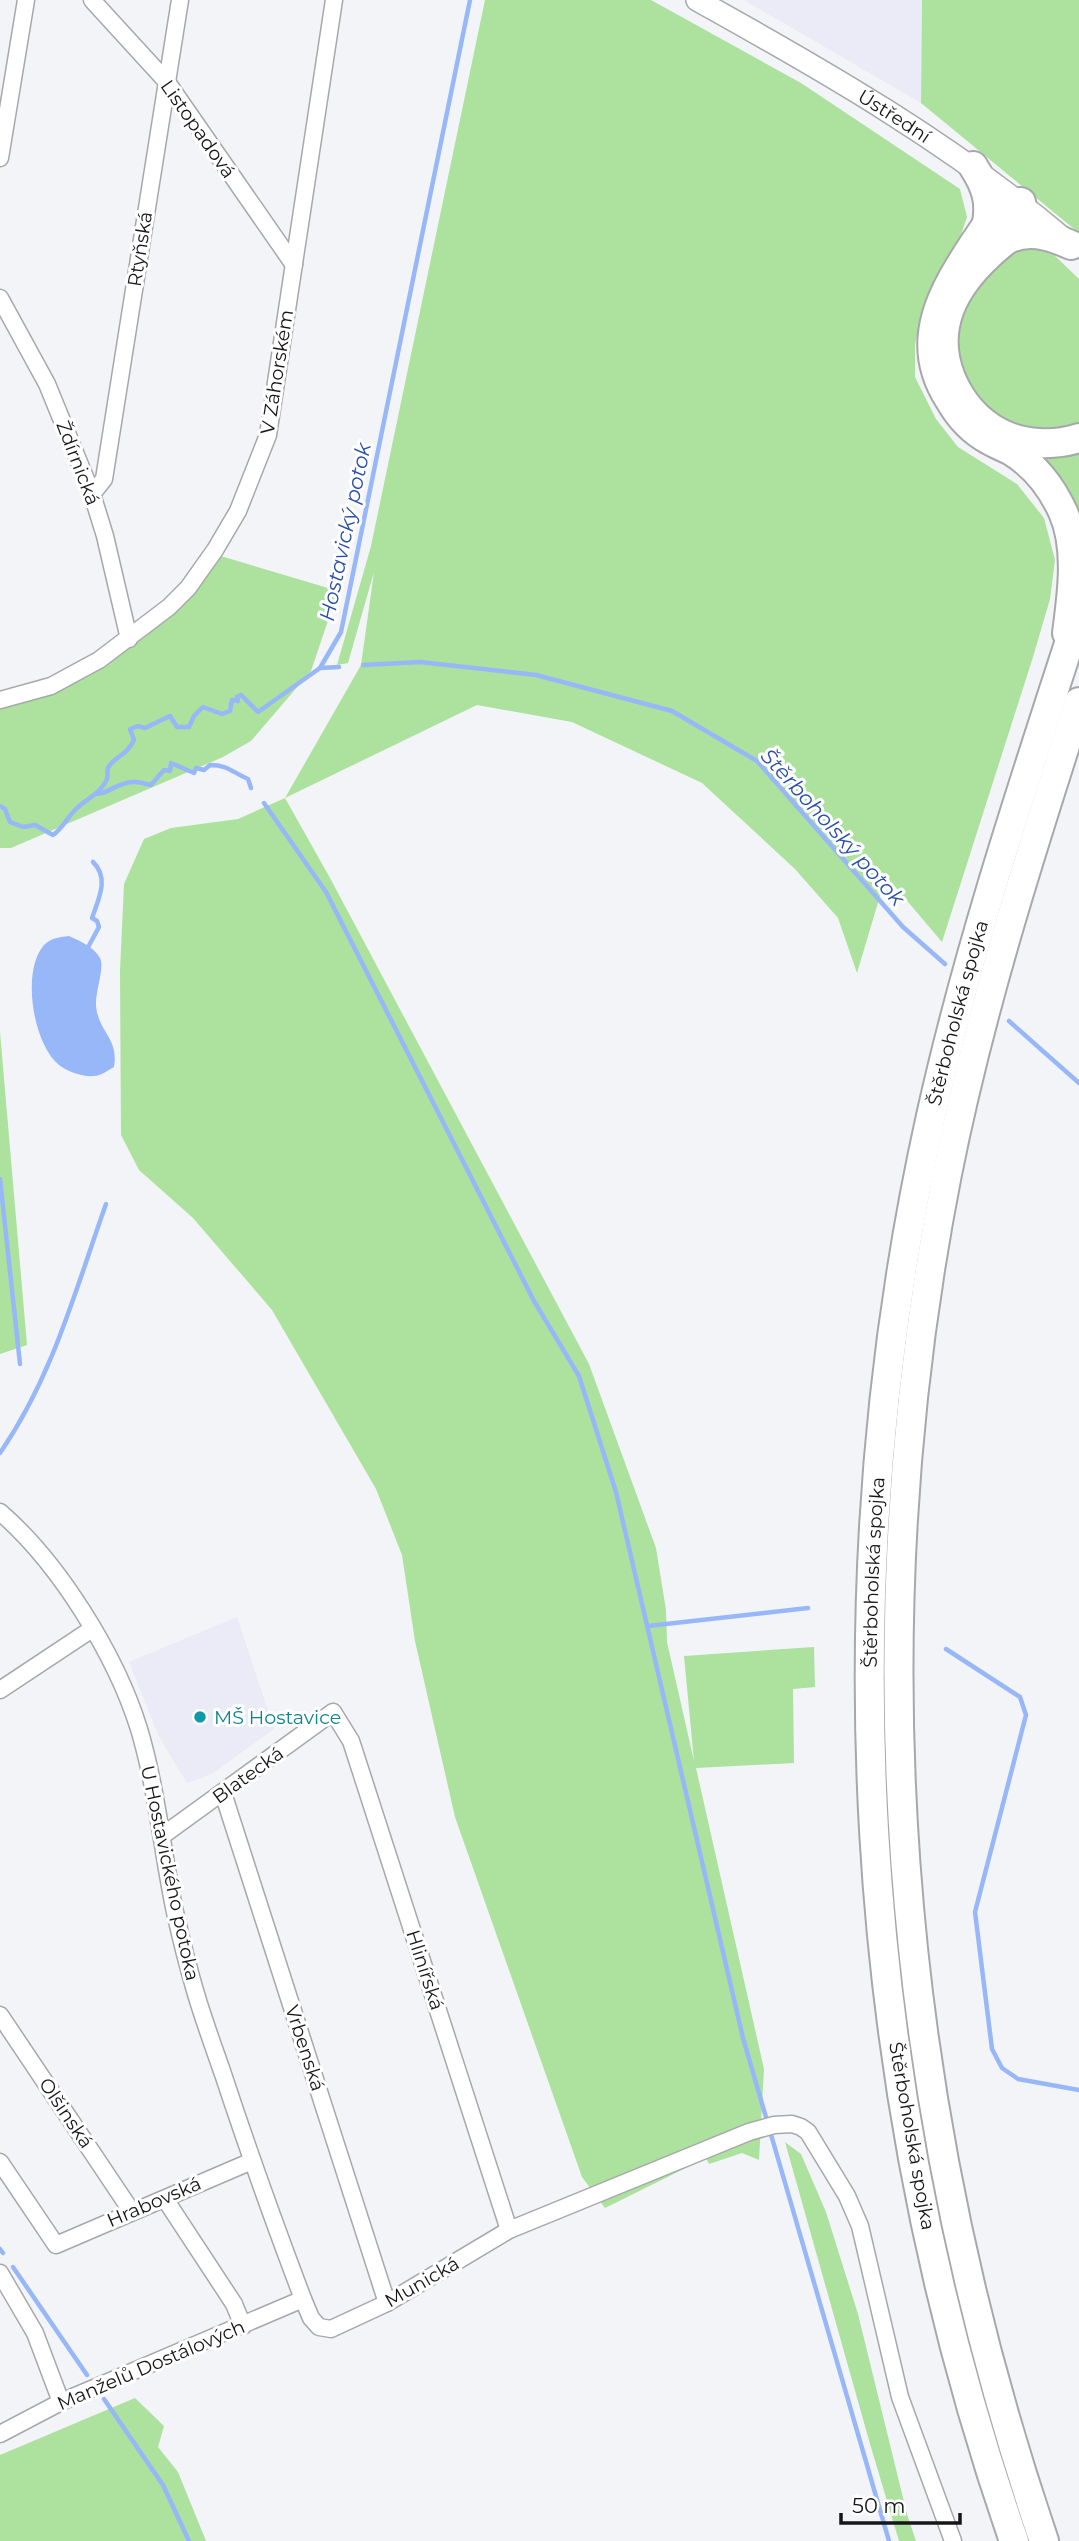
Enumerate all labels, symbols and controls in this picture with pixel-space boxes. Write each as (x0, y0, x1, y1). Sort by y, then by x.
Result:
street label: Listopadová (156, 75, 240, 183)
street label: Ústřední (854, 84, 936, 148)
street label: Rtyňská (123, 210, 157, 288)
street label: V Záhorském (256, 308, 298, 436)
street label: Ždírnická (51, 418, 105, 508)
water label: Hostavický potok (314, 439, 376, 623)
water label: Štěrboholský potok (756, 743, 911, 912)
street label: Štěrboholská spojka (922, 917, 993, 1108)
street label: Štěrboholská spojka (858, 1476, 889, 1668)
place label: MŠ Hostavice (214, 1706, 341, 1729)
marker: MŠ Hostavice (192, 1709, 208, 1725)
street label: Blatecká (208, 1741, 288, 1809)
street label: U Hostavického potoka (136, 1763, 204, 1983)
street label: Hlinířská (401, 1927, 449, 2013)
street label: Vrbenská (280, 2002, 330, 2094)
street label: Štěrboholská spojka (884, 2040, 940, 2232)
street label: Olšinská (34, 2073, 98, 2153)
street label: Hrabovská (104, 2172, 204, 2232)
street label: Munická (381, 2252, 463, 2312)
street label: Manželů Dostálových (54, 2315, 248, 2415)
scale bar (841, 2482, 960, 2526)
text: 50 m (852, 2493, 906, 2518)

